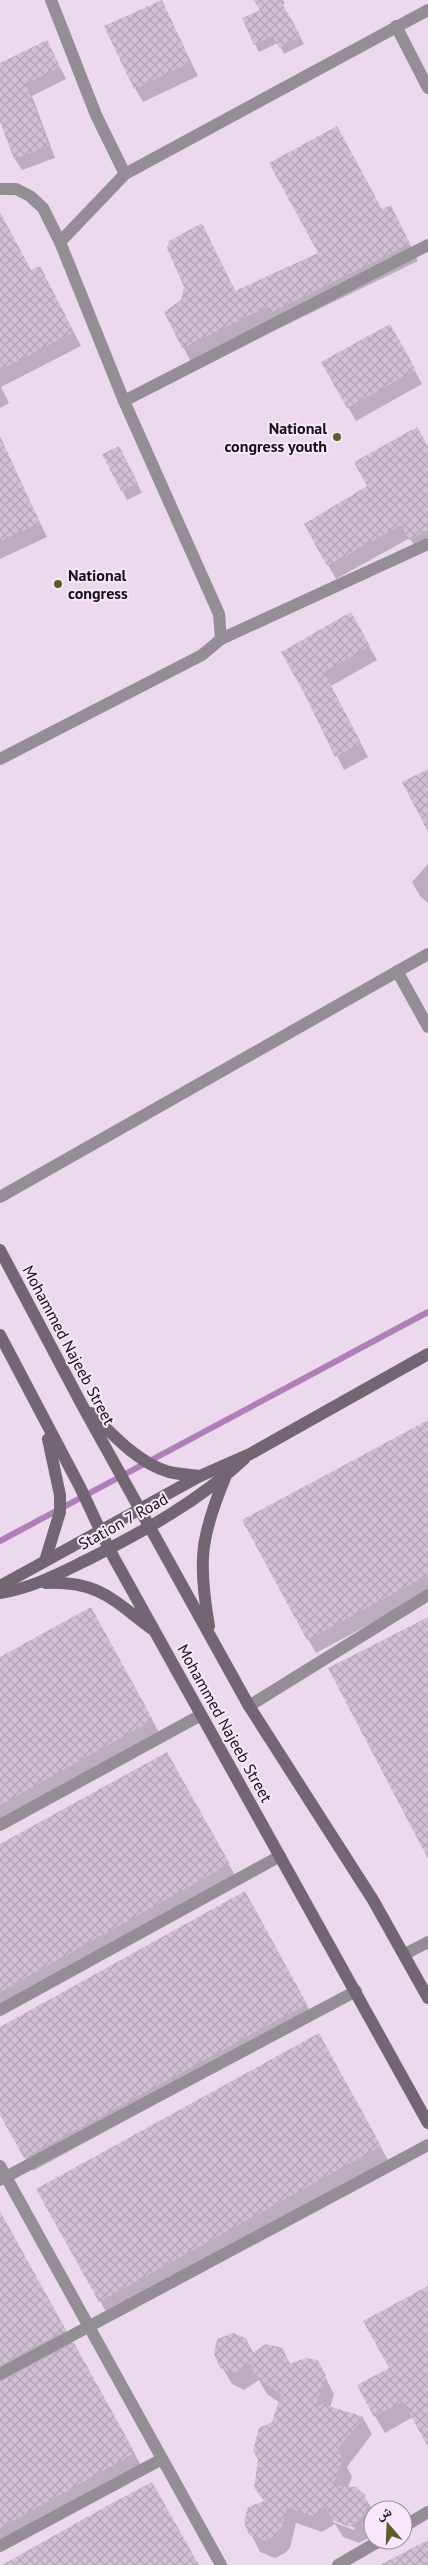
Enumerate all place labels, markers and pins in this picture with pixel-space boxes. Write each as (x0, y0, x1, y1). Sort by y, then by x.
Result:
place label: National congress youth (224, 418, 327, 456)
marker: National congress youth (331, 431, 343, 443)
place label: National congress (68, 565, 128, 603)
marker: National congress (52, 578, 64, 590)

